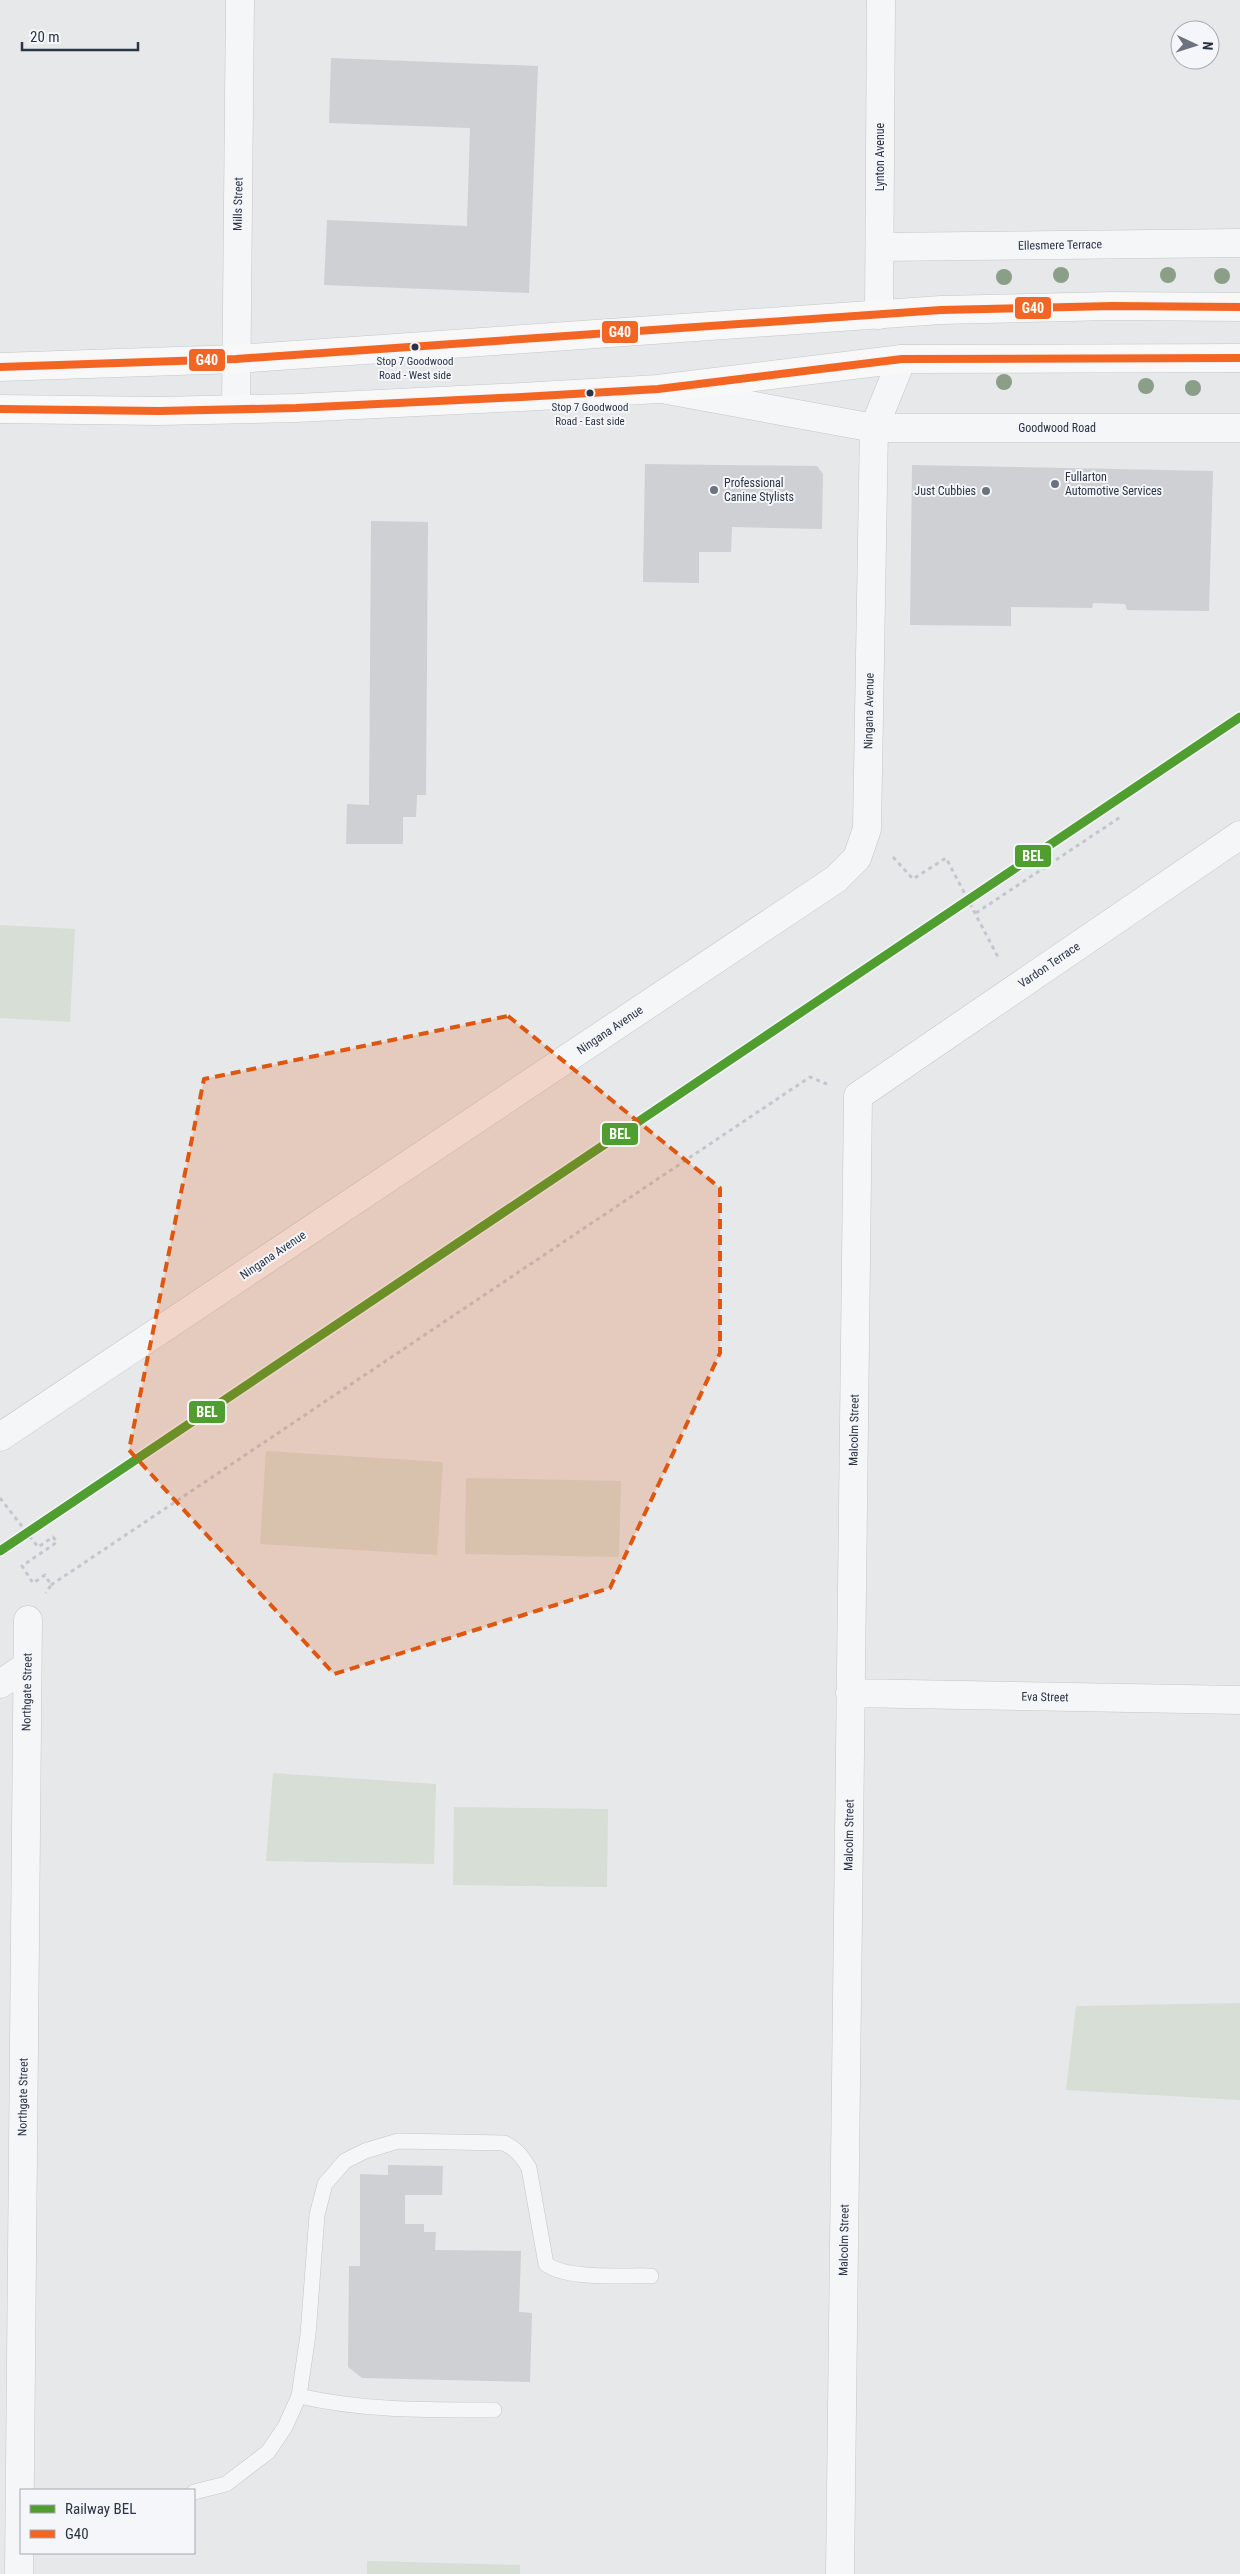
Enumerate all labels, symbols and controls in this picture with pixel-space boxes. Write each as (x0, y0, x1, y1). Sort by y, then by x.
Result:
scale bar (22, 20, 139, 52)
north arrow (1170, 20, 1220, 70)
text: 20 m (30, 28, 60, 46)
text: N (1200, 41, 1216, 51)
street label: Lynton Avenue (873, 122, 887, 191)
street label: Mills Street (231, 177, 245, 231)
street label: Ellesmere Terrace (1018, 237, 1103, 253)
line badge: G40 (1014, 296, 1052, 320)
text: G40 (1022, 300, 1044, 316)
line badge: G40 (601, 320, 639, 344)
text: G40 (609, 324, 631, 340)
marker: Stop 7 Goodwood Road - West side (410, 342, 420, 352)
line badge: G40 (188, 348, 226, 372)
text: G40 (196, 352, 218, 368)
place label: Stop 7 Goodwood Road - West side (377, 355, 453, 382)
marker: Stop 7 Goodwood Road - East side (585, 388, 595, 398)
place label: Stop 7 Goodwood Road - East side (552, 401, 628, 428)
street label: Goodwood Road (1018, 421, 1096, 435)
place label: Fullarton Automotive Services (1065, 470, 1162, 498)
place label: Professional Canine Stylists (724, 476, 794, 504)
marker: Fullarton Automotive Services (1049, 478, 1061, 490)
marker: Professional Canine Stylists (708, 484, 720, 496)
place label: Just Cubbies (914, 484, 976, 498)
marker: Just Cubbies (980, 485, 992, 497)
street label: Ningana Avenue (861, 672, 877, 749)
line badge: BEL (1014, 844, 1052, 868)
text: BEL (1022, 848, 1044, 864)
street label: Vardon Terrace (1016, 939, 1083, 991)
street label: Ningana Avenue (574, 1003, 646, 1057)
line badge: BEL (601, 1122, 639, 1146)
text: BEL (609, 1126, 631, 1142)
street label: Ningana Avenue (237, 1228, 309, 1282)
street label: Malcolm Street (846, 1394, 862, 1466)
line badge: BEL (188, 1400, 226, 1424)
text: BEL (196, 1404, 218, 1420)
street label: Northgate Street (19, 1652, 35, 1731)
street label: Eva Street (1021, 1690, 1069, 1704)
street label: Malcolm Street (841, 1799, 857, 1871)
street label: Northgate Street (15, 2057, 31, 2136)
street label: Malcolm Street (836, 2204, 852, 2276)
legend (20, 2489, 195, 2554)
text: Railway BEL (65, 2500, 136, 2518)
text: G40 (65, 2525, 89, 2543)

